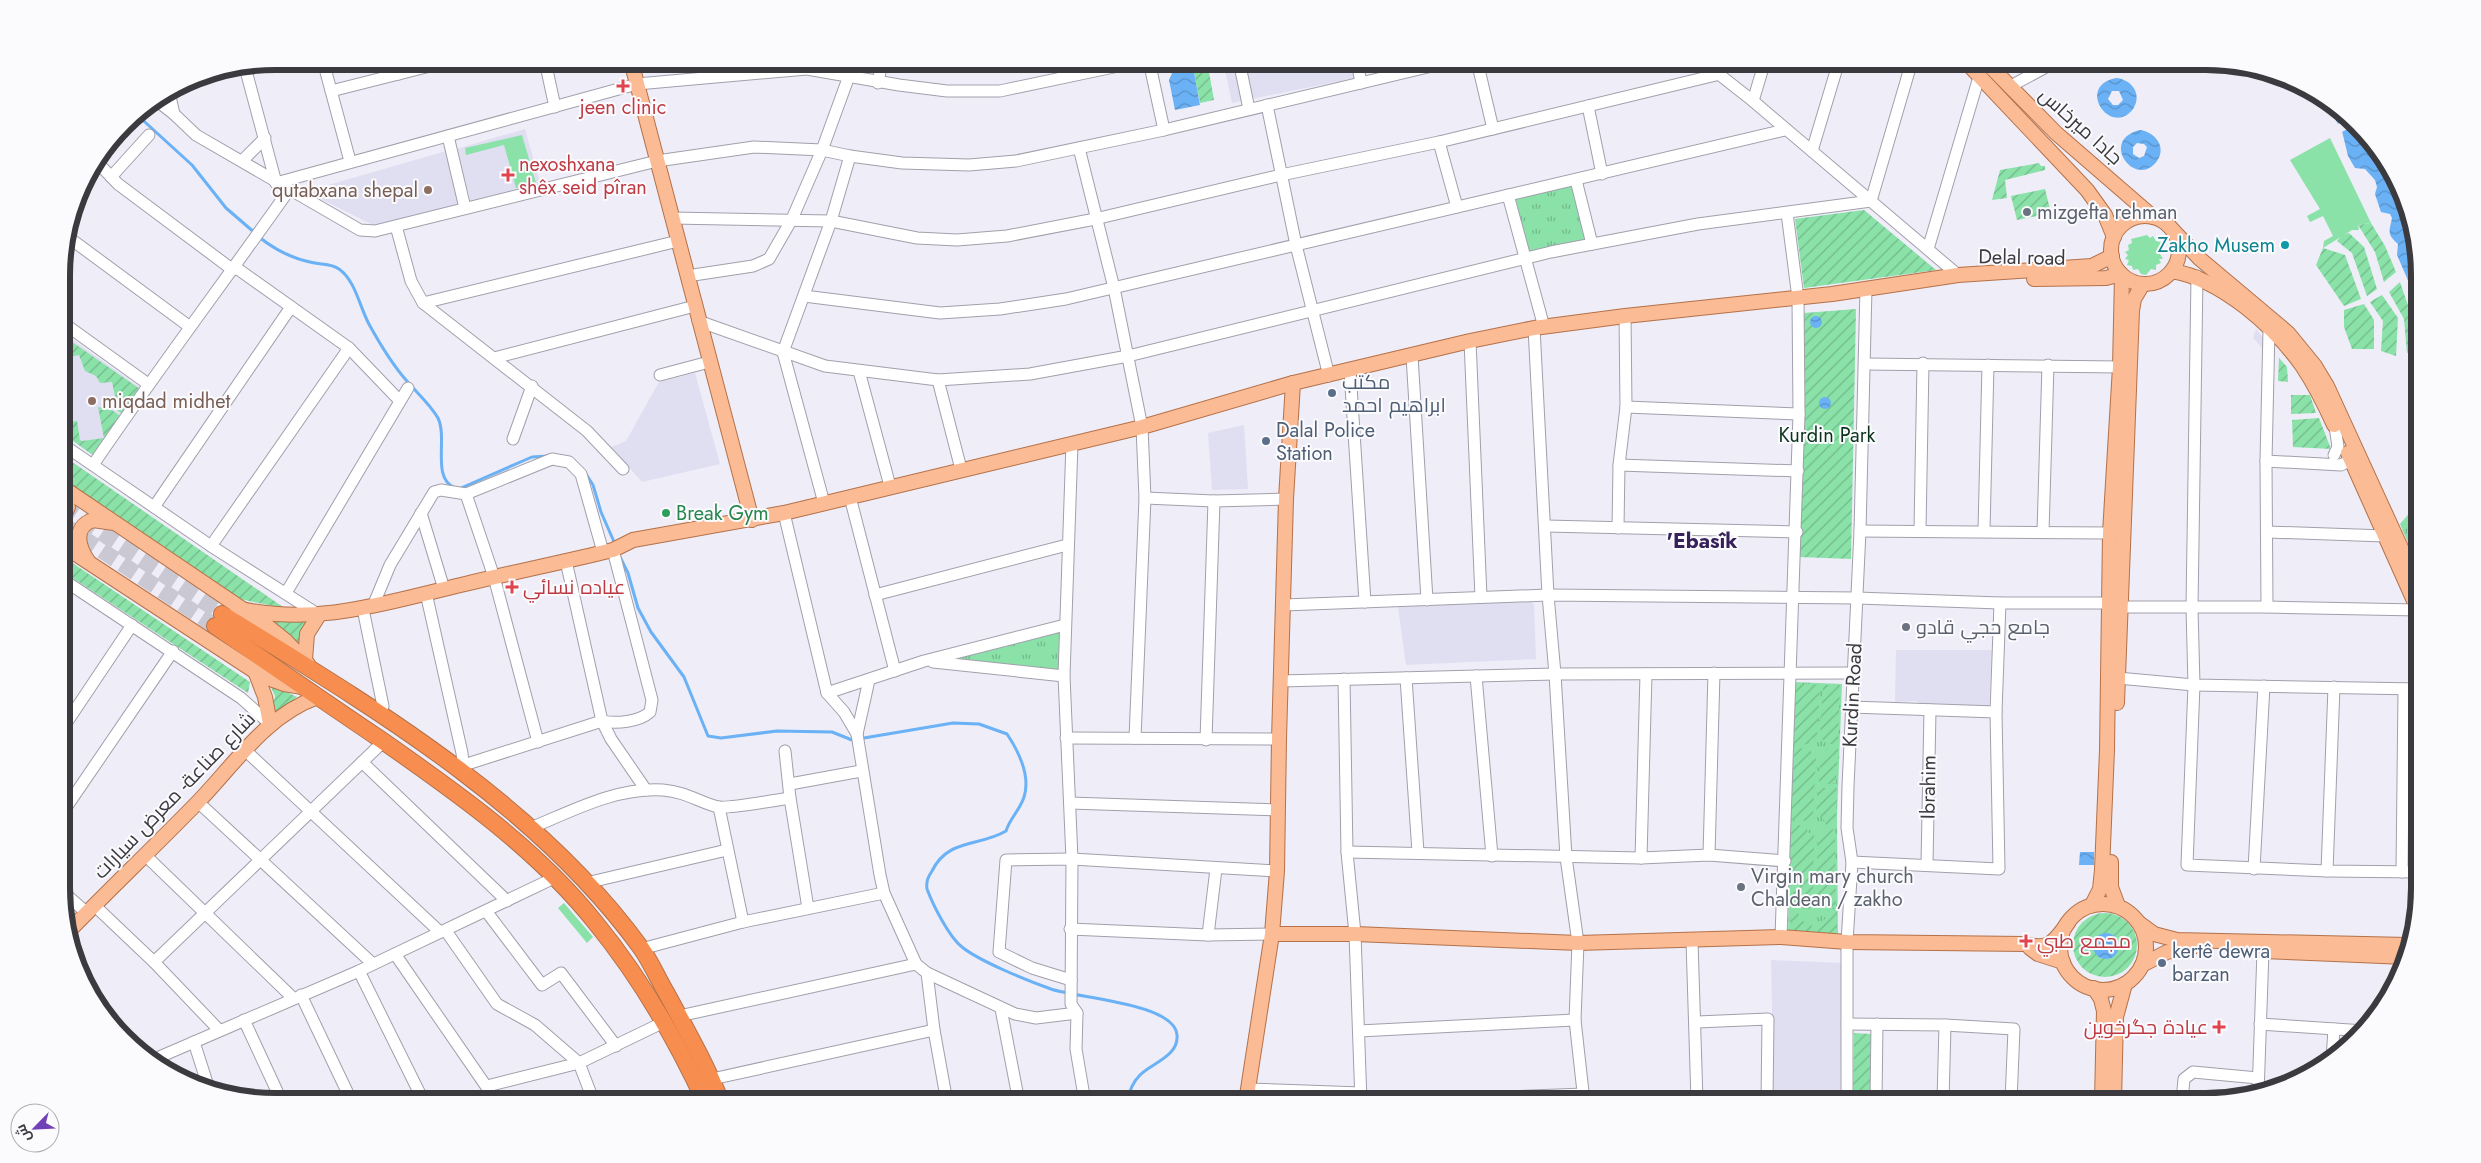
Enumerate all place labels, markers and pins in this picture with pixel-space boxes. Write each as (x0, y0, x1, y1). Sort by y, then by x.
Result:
marker: jeen clinic (616, 79, 630, 93)
place label: jeen clinic (578, 93, 666, 122)
place label: nexoshxana shêx seid pîran (519, 150, 647, 202)
marker: nexoshxana shêx seid pîran (501, 168, 515, 182)
place label: qutabxana shepal (272, 176, 418, 205)
marker: qutabxana shepal (422, 184, 434, 196)
place label: mizgefta rehman (2037, 198, 2178, 227)
marker: mizgefta rehman (2021, 206, 2033, 218)
place label: Zakho Musem (2158, 231, 2275, 260)
marker: Zakho Musem (2279, 239, 2291, 251)
place label: مكتب ابراهيم احمد (1342, 368, 1446, 420)
place label: miqdad midhet (102, 387, 231, 416)
marker: مكتب ابراهيم احمد (1326, 387, 1338, 399)
marker: miqdad midhet (86, 395, 98, 407)
place label: Dalal Police Station (1276, 416, 1375, 468)
marker: Dalal Police Station (1260, 435, 1272, 447)
place label: Break Gym (676, 499, 769, 528)
marker: Break Gym (660, 507, 672, 519)
place label: عياده نسائي (523, 573, 625, 603)
marker: عياده نسائي (505, 580, 519, 594)
place label: جامع حجي قادو (1916, 613, 2050, 643)
marker: جامع حجي قادو (1900, 621, 1912, 633)
place label: Virgin mary church Chaldean / zakho (1751, 862, 1914, 914)
marker: Virgin mary church Chaldean / zakho (1735, 881, 1747, 893)
place label: مجمع طبي (2037, 927, 2131, 957)
marker: مجمع طبي (2019, 934, 2033, 948)
place label: kertê dewra barzan (2172, 937, 2270, 989)
marker: kertê dewra barzan (2156, 957, 2168, 969)
place label: عيادة جگرخوين (2084, 1013, 2208, 1042)
marker: عيادة جگرخوين (2212, 1020, 2226, 1034)

